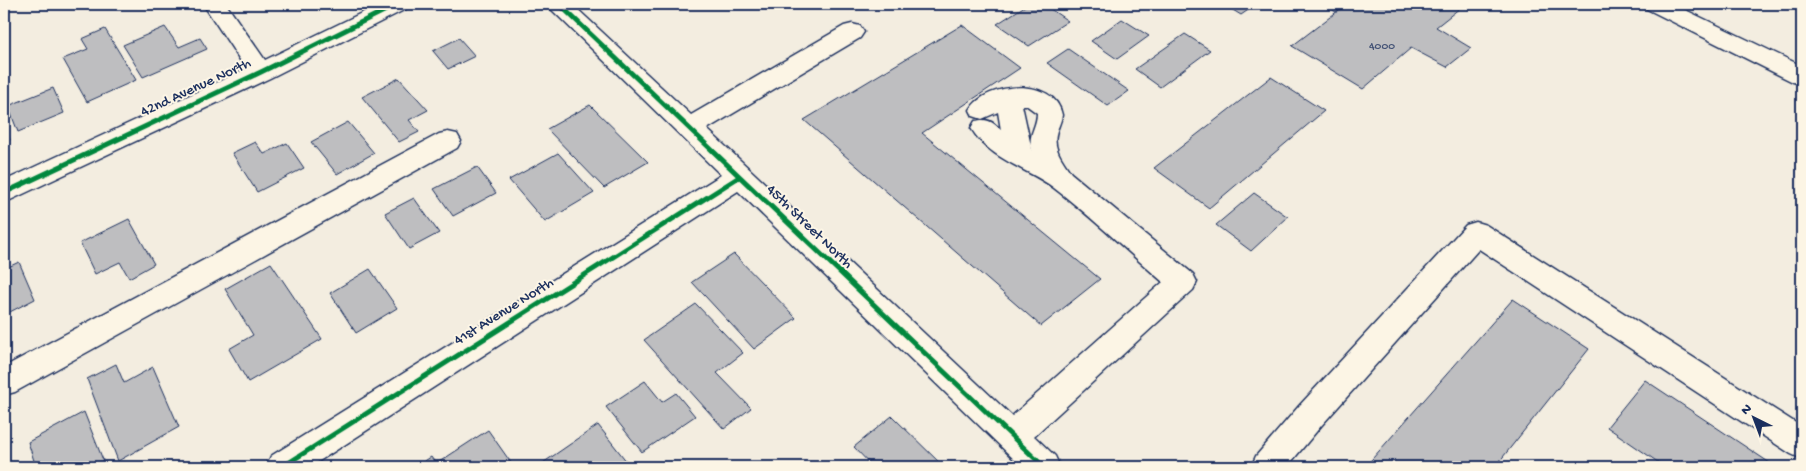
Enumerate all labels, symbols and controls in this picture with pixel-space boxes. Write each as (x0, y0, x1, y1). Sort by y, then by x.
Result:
house number: 4000 (1369, 40, 1395, 54)
street label: 42nd Avenue North (138, 55, 254, 121)
street label: 45th Street North (762, 181, 856, 273)
street label: 41st Avenue North (451, 274, 557, 350)
north arrow (1728, 394, 1778, 444)
text: N (1738, 401, 1756, 420)

